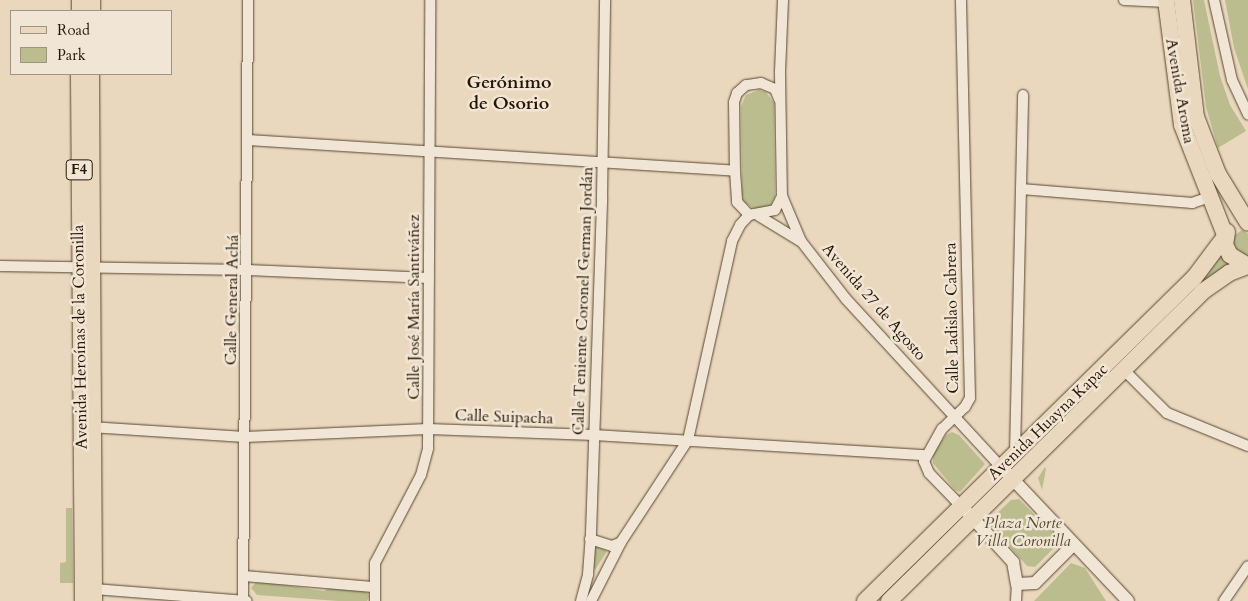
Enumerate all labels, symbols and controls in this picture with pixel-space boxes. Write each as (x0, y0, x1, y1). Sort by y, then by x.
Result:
legend (10, 10, 172, 75)
text: Road (57, 20, 90, 40)
street label: Avenida Aroma (1161, 37, 1199, 145)
text: Park (57, 45, 86, 65)
district label: Gerónimo de Osorio (467, 73, 551, 116)
road number: F4 (65, 158, 93, 182)
street label: Calle Teniente Coronel German Jordán (569, 166, 597, 436)
street label: Calle José María Santiváñez (404, 214, 424, 400)
street label: Avenida Heroínas de la Coronilla (68, 224, 92, 450)
street label: Calle General Achá (221, 235, 243, 365)
street label: Avenida 27 de Agosto (818, 240, 930, 364)
street label: Calle Ladislao Cabrera (941, 242, 963, 394)
street label: Avenida Huayna Kapac (984, 360, 1112, 484)
street label: Calle Suipacha (454, 406, 554, 428)
park label: Plaza Norte Villa Coronilla (975, 513, 1071, 551)

